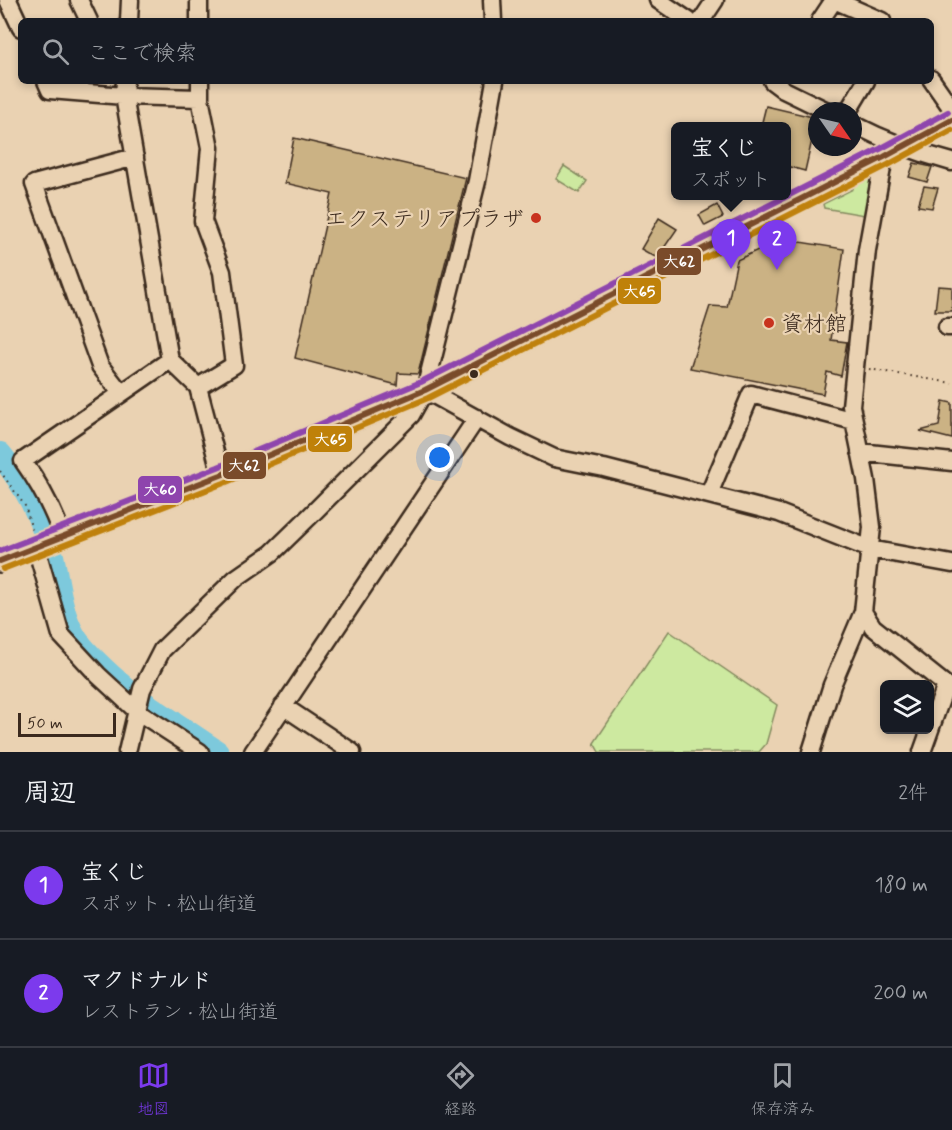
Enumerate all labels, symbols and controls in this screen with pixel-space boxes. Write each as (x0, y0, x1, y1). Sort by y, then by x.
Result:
search box (18, 18, 934, 84)
icon: search (39, 35, 72, 68)
text: ここで検索 (87, 40, 197, 68)
north arrow (808, 102, 862, 156)
popup (671, 122, 791, 200)
text: 宝くじ (691, 135, 757, 163)
text: スポット (691, 167, 771, 194)
place label: エクステリアプラザ (325, 206, 524, 234)
marker: エクステリアプラザ (529, 211, 543, 225)
pin: 1 (712, 220, 750, 269)
pin: 2 (758, 220, 796, 270)
line badge: 大62 (656, 247, 702, 276)
text: 大62 (663, 252, 695, 273)
line badge: 大65 (617, 277, 662, 305)
text: 大65 (623, 282, 656, 303)
place label: 資材館 (781, 311, 847, 339)
marker: 資材館 (762, 316, 776, 330)
unlabelled marker (468, 368, 480, 380)
line badge: 大65 (307, 425, 353, 453)
text: 大65 (314, 430, 347, 451)
your location (425, 443, 454, 472)
line badge: 大62 (222, 451, 267, 480)
text: 大62 (228, 456, 260, 477)
line badge: 大60 (137, 475, 183, 504)
text: 大60 (143, 480, 177, 501)
map controls (880, 680, 934, 734)
button: layers (880, 680, 934, 734)
scale bar (18, 710, 116, 738)
text: 50 m (27, 713, 63, 734)
text: 周辺 (24, 777, 76, 811)
text: 2件 (898, 780, 928, 807)
text: 宝くじ (81, 859, 147, 887)
text: 1 (39, 872, 48, 899)
text: 180 m (875, 872, 928, 899)
text: スポット · 松山街道 (81, 891, 256, 918)
text: マクドナルド (81, 967, 212, 995)
text: 2 (39, 980, 48, 1007)
text: 200 m (873, 980, 928, 1007)
text: レストラン · 松山街道 (81, 999, 278, 1026)
tab: 地図 (137, 1059, 170, 1120)
tab: 経路 (444, 1059, 477, 1120)
tab: 保存済み (751, 1059, 815, 1120)

